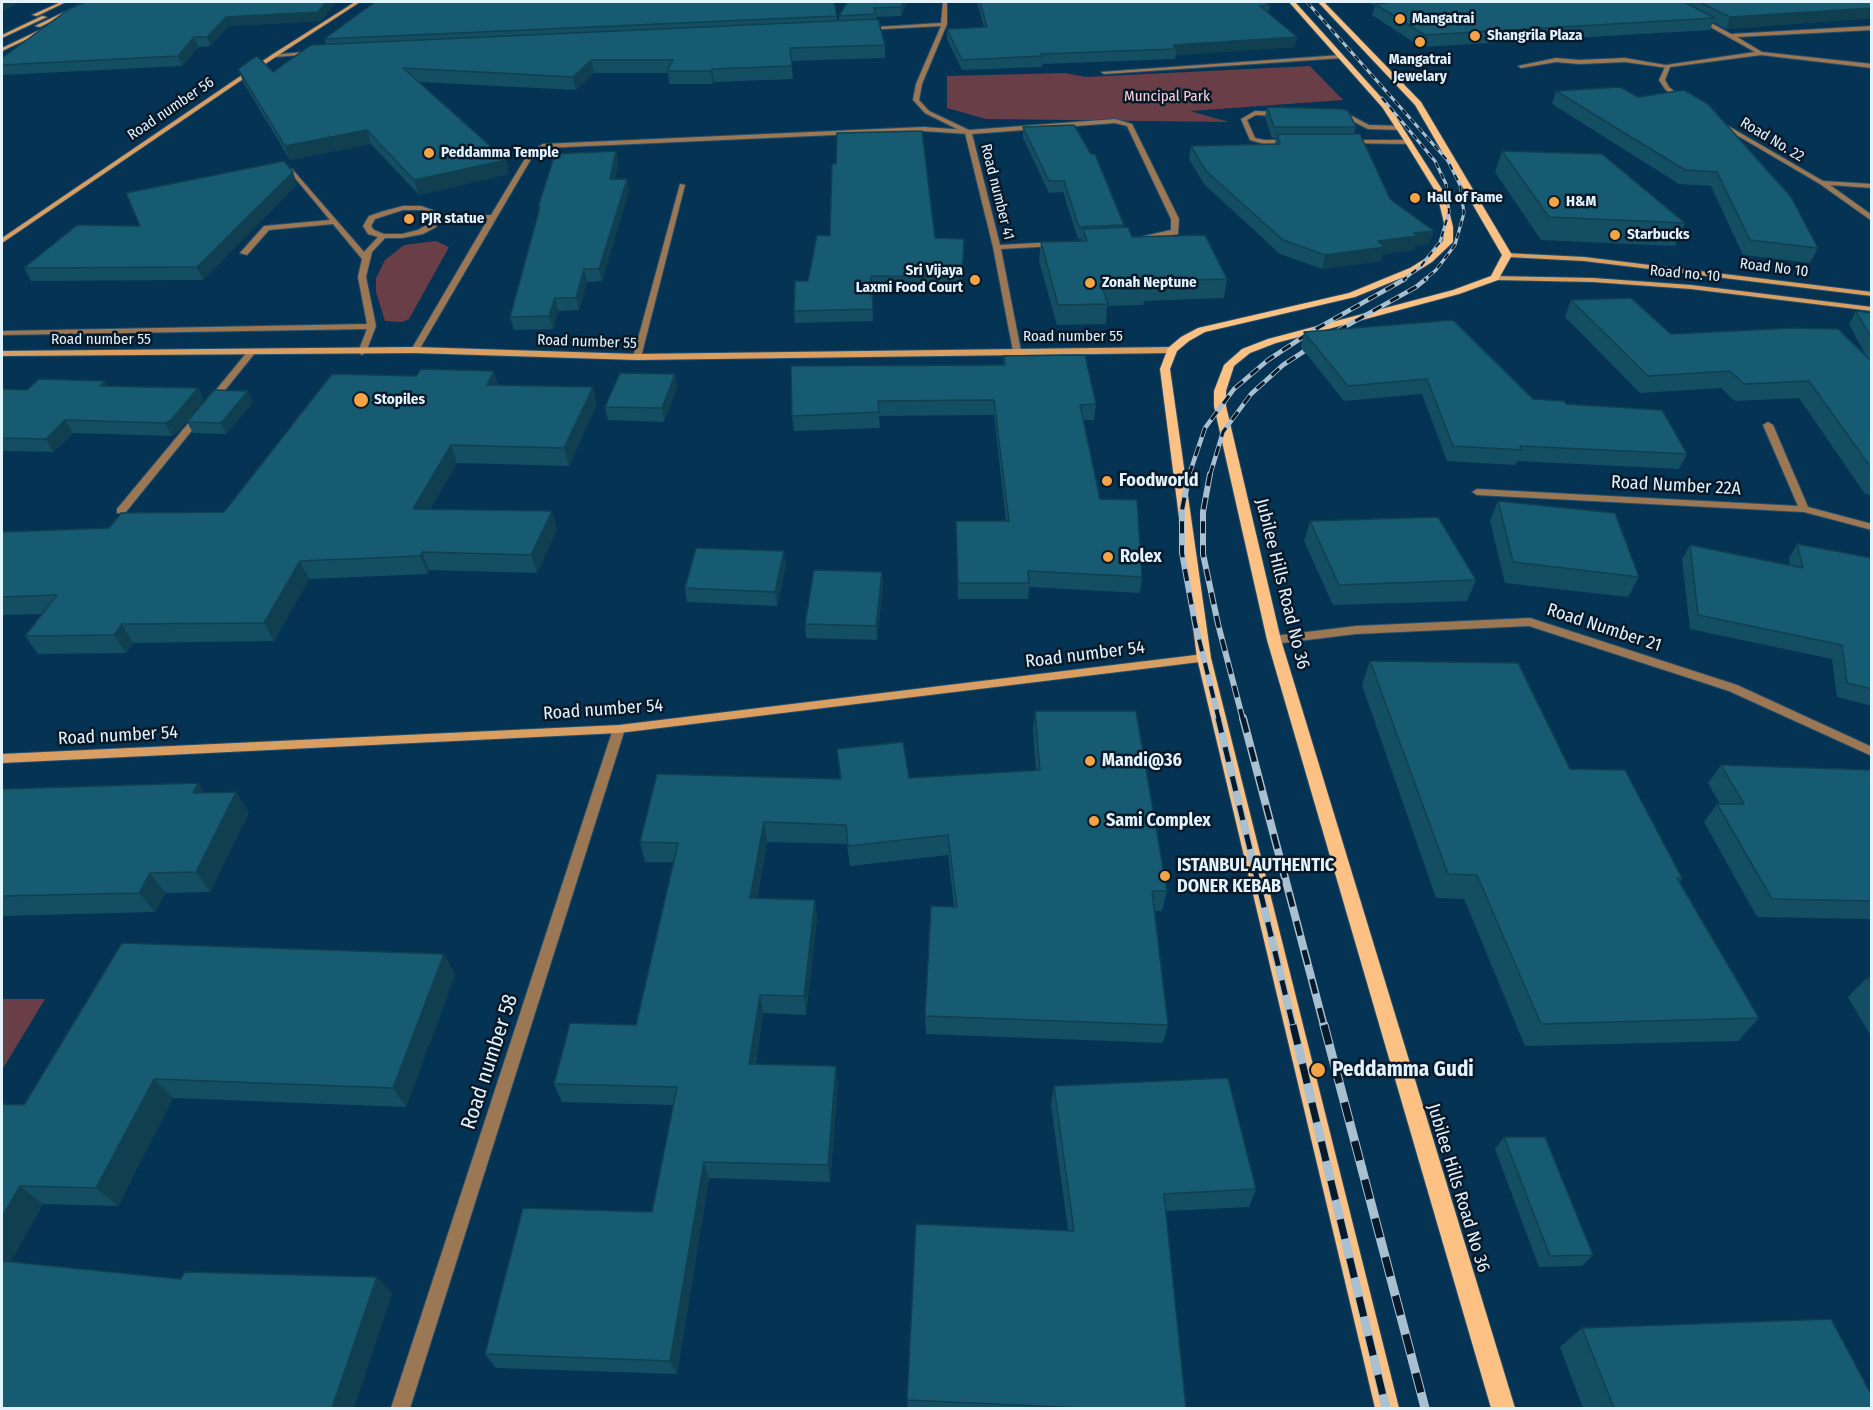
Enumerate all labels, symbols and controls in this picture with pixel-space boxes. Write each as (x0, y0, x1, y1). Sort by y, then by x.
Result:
place label: Mangatrai (1412, 10, 1474, 28)
marker: Mangatrai (1393, 12, 1407, 26)
place label: Shangrila Plaza (1487, 27, 1582, 45)
marker: Shangrila Plaza (1468, 29, 1482, 43)
marker: Mangatrai Jewelary (1413, 35, 1427, 49)
place label: Mangatrai Jewelary (1389, 51, 1451, 86)
street label: Road number 56 (124, 73, 218, 145)
park label: Muncipal Park (1124, 88, 1210, 106)
street label: Road No. 22 (1737, 114, 1807, 166)
street label: Road number 41 (976, 142, 1018, 242)
place label: Peddamma Temple (441, 144, 559, 162)
marker: Peddamma Temple (422, 146, 436, 160)
place label: Hall of Fame (1427, 189, 1503, 207)
marker: Hall of Fame (1408, 191, 1422, 205)
place label: H&M (1566, 193, 1596, 211)
marker: H&M (1547, 195, 1561, 209)
place label: PJR statue (421, 210, 484, 228)
marker: PJR statue (402, 212, 416, 226)
place label: Starbucks (1627, 226, 1689, 244)
marker: Starbucks (1608, 228, 1622, 242)
street label: Road No 10 (1739, 255, 1809, 281)
place label: Sri Vijaya Laxmi Food Court (856, 262, 963, 297)
street label: Road no. 10 (1649, 262, 1721, 286)
marker: Sri Vijaya Laxmi Food Court (968, 273, 982, 287)
place label: Zonah Neptune (1102, 274, 1197, 292)
marker: Zonah Neptune (1083, 276, 1097, 290)
street label: Road number 55 (1023, 328, 1123, 346)
street label: Road number 55 (51, 331, 151, 349)
street label: Road number 55 (537, 331, 637, 353)
marker: Stopiles (352, 391, 370, 409)
place label: Stopiles (374, 391, 425, 409)
place label: Foodworld (1119, 470, 1199, 492)
street label: Road Number 22A (1610, 472, 1742, 500)
marker: Foodworld (1100, 474, 1114, 488)
street label: Jubilee Hills Road No 36 (1250, 496, 1314, 672)
place label: Rolex (1120, 546, 1162, 568)
marker: Rolex (1101, 550, 1115, 564)
street label: Road Number 21 (1544, 599, 1664, 657)
street label: Road number 54 (1024, 637, 1146, 673)
street label: Road number 54 (542, 695, 664, 725)
street label: Road number 54 (57, 722, 179, 750)
place label: Mandi@36 (1102, 750, 1182, 772)
marker: Mandi@36 (1083, 754, 1097, 768)
place label: Sami Complex (1106, 810, 1211, 832)
marker: Sami Complex (1087, 814, 1101, 828)
place label: ISTANBUL AUTHENTIC DONER KEBAB (1177, 855, 1334, 898)
marker: ISTANBUL AUTHENTIC DONER KEBAB (1158, 869, 1172, 883)
street label: Road number 58 (456, 991, 524, 1133)
place label: Peddamma Gudi (1332, 1057, 1474, 1083)
marker: Peddamma Gudi (1309, 1061, 1327, 1079)
street label: Jubilee Hills Road No 36 (1422, 1101, 1494, 1275)

